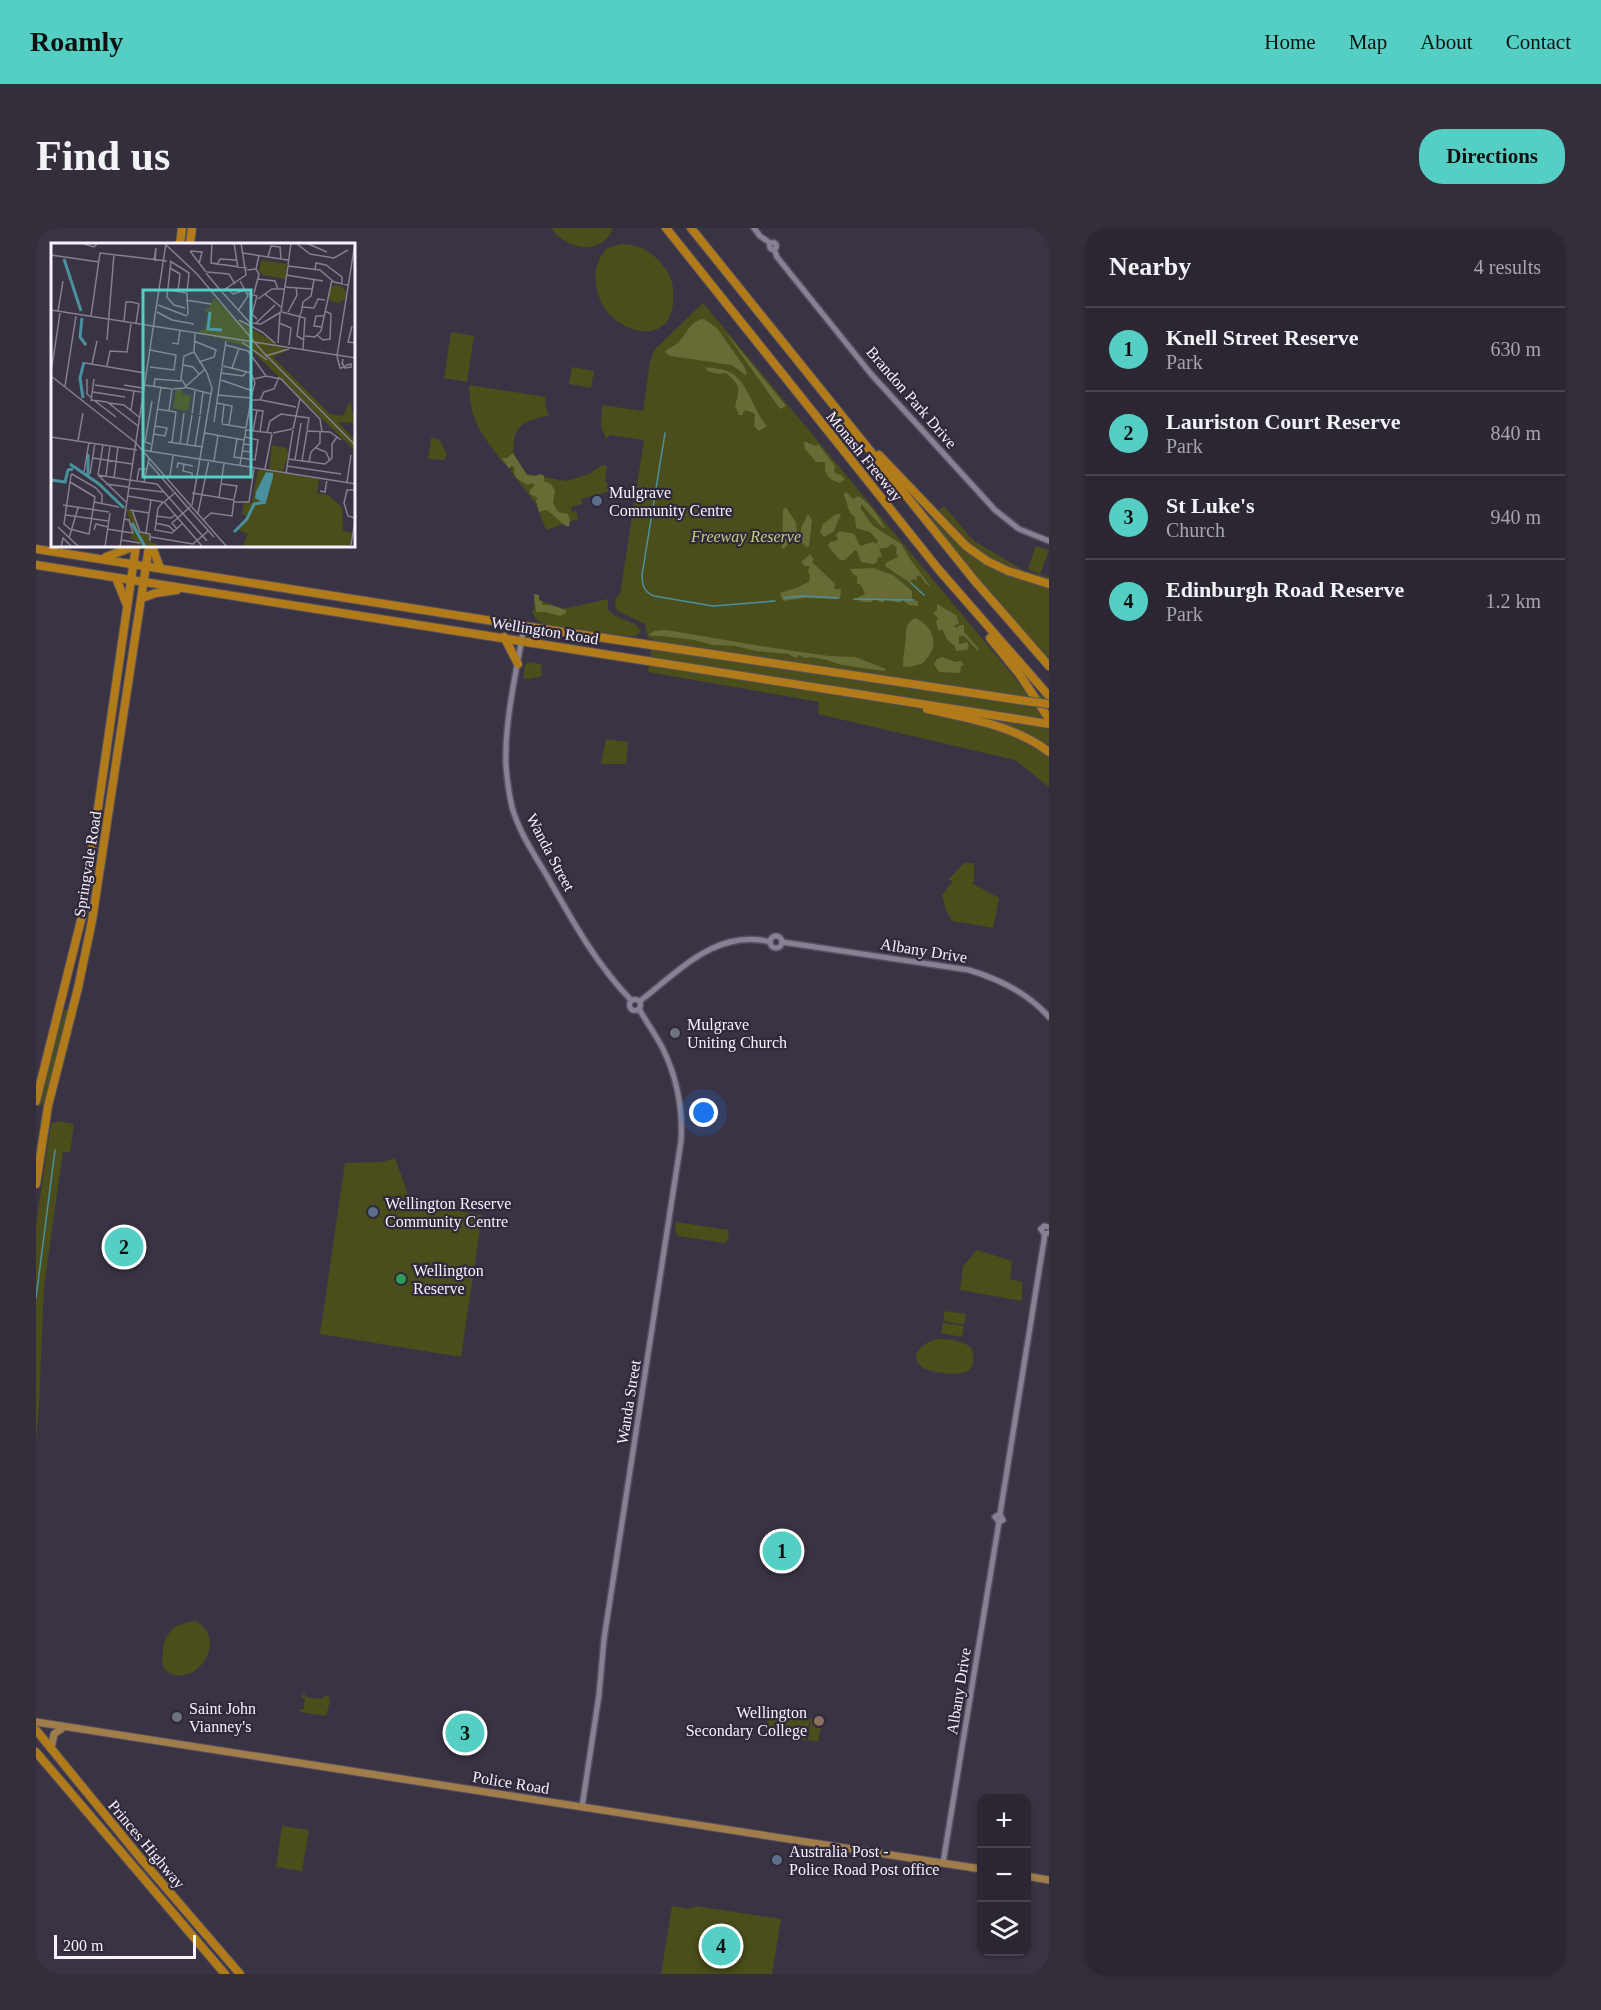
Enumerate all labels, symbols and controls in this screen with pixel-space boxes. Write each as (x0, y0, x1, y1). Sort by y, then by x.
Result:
text: Roamly (30, 26, 123, 57)
text: Home (1264, 30, 1316, 54)
text: Map (1349, 30, 1387, 54)
text: About (1420, 30, 1473, 54)
text: Contact (1506, 30, 1571, 54)
button: Directions (1419, 129, 1565, 184)
text: Find us (36, 133, 170, 179)
inset map (51, 243, 356, 548)
text: Nearby (1109, 252, 1191, 281)
text: 4 results (1474, 256, 1541, 278)
text: Knell Street Reserve (1166, 325, 1359, 350)
text: 1 (1124, 338, 1134, 360)
text: 630 m (1490, 338, 1541, 360)
street label: Brandon Park Drive (863, 343, 960, 452)
text: Park (1166, 351, 1203, 373)
street label: Monash Freeway (822, 408, 906, 505)
text: Lauriston Court Reserve (1166, 409, 1401, 434)
text: 2 (1124, 422, 1134, 444)
text: 840 m (1490, 422, 1541, 444)
text: Park (1166, 435, 1203, 457)
place label: Mulgrave Community Centre (609, 484, 732, 520)
text: St Luke's (1166, 493, 1255, 518)
marker: Mulgrave Community Centre (590, 494, 604, 508)
text: 3 (1124, 506, 1134, 528)
text: 940 m (1490, 506, 1541, 528)
text: Church (1166, 519, 1225, 541)
park label: Freeway Reserve (690, 528, 801, 546)
text: Edinburgh Road Reserve (1166, 577, 1404, 602)
text: 4 (1124, 590, 1134, 612)
text: 1.2 km (1485, 590, 1541, 612)
text: Park (1166, 603, 1203, 625)
street label: Wellington Road (490, 614, 600, 648)
street label: Springvale Road (71, 810, 105, 918)
street label: Wanda Street (523, 811, 578, 894)
street label: Albany Drive (879, 935, 968, 967)
place label: Mulgrave Uniting Church (687, 1016, 787, 1052)
marker: Mulgrave Uniting Church (668, 1026, 682, 1040)
your location (689, 1098, 718, 1127)
place label: Wellington Reserve Community Centre (385, 1195, 511, 1231)
marker: Wellington Reserve Community Centre (366, 1205, 380, 1219)
pin: 2 (104, 1224, 143, 1270)
place label: Wellington Reserve (413, 1262, 484, 1297)
marker: Wellington Reserve (394, 1272, 408, 1286)
street label: Wanda Street (613, 1358, 644, 1446)
pin: 1 (762, 1528, 802, 1574)
street label: Albany Drive (943, 1647, 975, 1736)
place label: Saint John Vianney's (189, 1700, 256, 1736)
place label: Wellington Secondary College (686, 1704, 807, 1740)
marker: Saint John Vianney's (170, 1710, 184, 1724)
pin: 3 (446, 1710, 484, 1756)
marker: Wellington Secondary College (812, 1714, 826, 1728)
street label: Police Road (471, 1768, 551, 1797)
map controls (977, 1794, 1031, 1956)
button: + (977, 1794, 1031, 1848)
street label: Princes Highway (104, 1797, 188, 1892)
place label: Australia Post - Police Road Post office (789, 1843, 939, 1878)
button: − (977, 1848, 1031, 1902)
marker: Australia Post - Police Road Post office (770, 1853, 784, 1867)
button: layers (977, 1902, 1031, 1956)
pin: 4 (702, 1924, 740, 1968)
scale bar (54, 1932, 196, 1960)
text: 200 m (63, 1937, 103, 1954)

